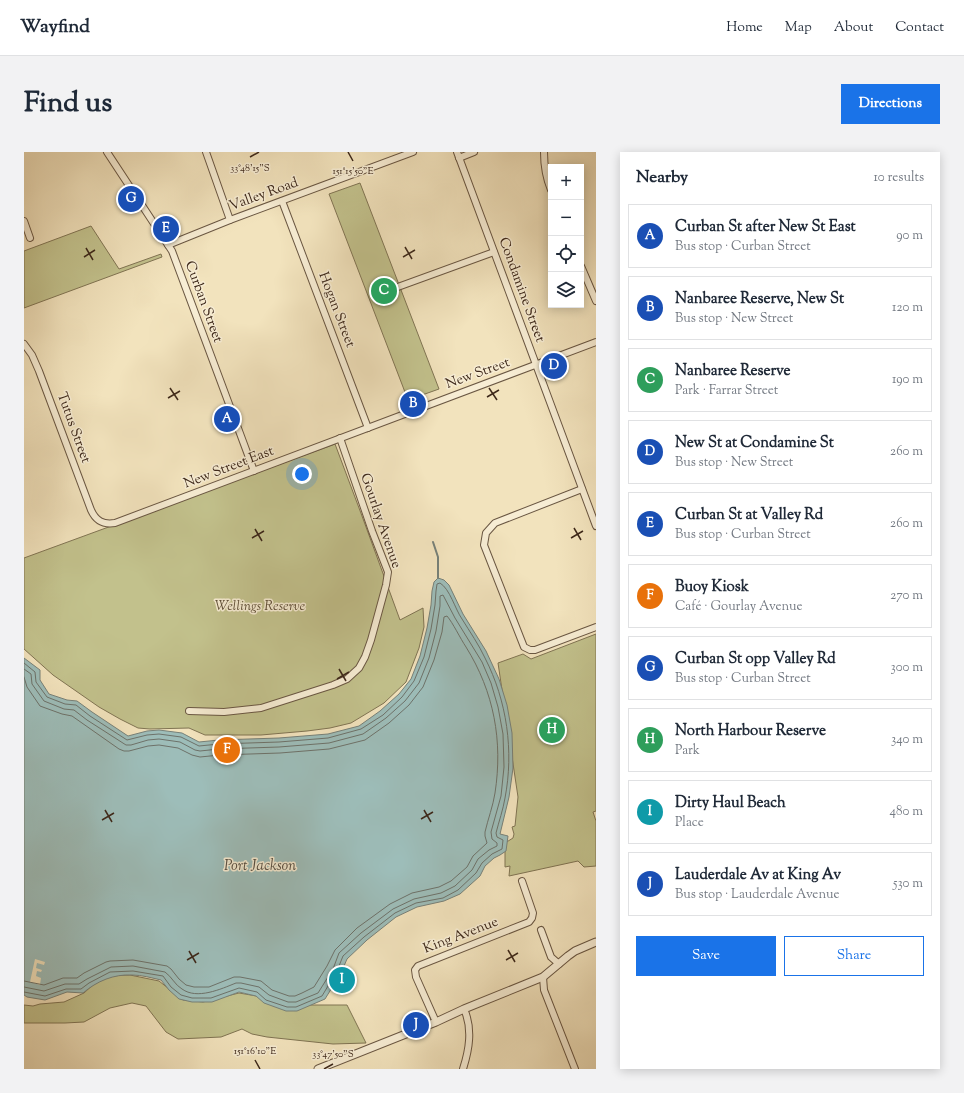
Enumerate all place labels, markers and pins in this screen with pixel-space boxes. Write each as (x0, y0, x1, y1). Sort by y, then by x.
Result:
pin: G (118, 184, 144, 214)
pin: E (153, 214, 179, 244)
pin: C (371, 276, 397, 306)
pin: D (541, 351, 567, 381)
pin: B (400, 389, 426, 419)
pin: A (214, 404, 240, 434)
pin: H (539, 715, 565, 745)
pin: F (214, 735, 240, 765)
pin: I (329, 965, 355, 995)
pin: J (403, 1010, 429, 1040)

